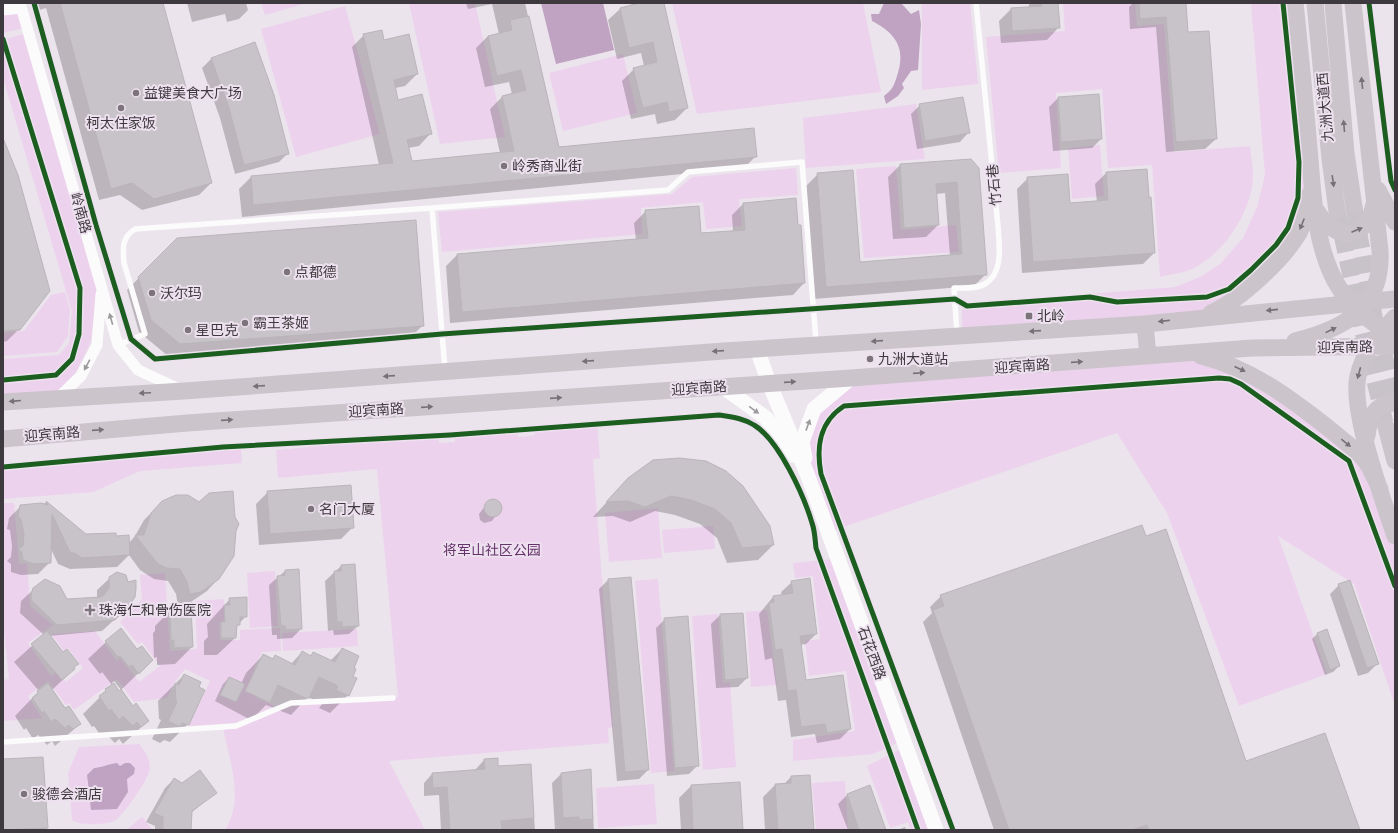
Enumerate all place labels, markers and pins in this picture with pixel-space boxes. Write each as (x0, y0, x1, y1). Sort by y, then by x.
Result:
place label: 益键美食大广场 (144, 84, 242, 102)
marker: 益键美食大广场 (131, 88, 141, 98)
marker: 柯太住家饭 (116, 103, 126, 113)
place label: 柯太住家饭 (86, 114, 156, 132)
place label: 岭秀商业街 (512, 157, 582, 175)
marker: 岭秀商业街 (499, 161, 509, 171)
place label: 点都德 (295, 263, 337, 281)
marker: 点都德 (282, 267, 292, 277)
place label: 沃尔玛 (160, 284, 202, 302)
marker: 沃尔玛 (147, 288, 157, 298)
place label: 北岭 (1037, 307, 1065, 325)
marker: 北岭 (1024, 311, 1034, 321)
place label: 霸王茶姬 (253, 314, 309, 332)
marker: 霸王茶姬 (240, 318, 250, 328)
place label: 星巴克 (196, 321, 238, 339)
marker: 星巴克 (183, 325, 193, 335)
place label: 九洲大道站 (878, 350, 948, 368)
marker: 九洲大道站 (865, 354, 875, 364)
place label: 名门大厦 (319, 500, 375, 518)
marker: 名门大厦 (306, 504, 316, 514)
place label: 珠海仁和骨伤医院 (99, 601, 211, 619)
marker: 珠海仁和骨伤医院 (84, 604, 96, 616)
place label: 骏德会酒店 (32, 785, 102, 803)
marker: 骏德会酒店 (19, 789, 29, 799)

